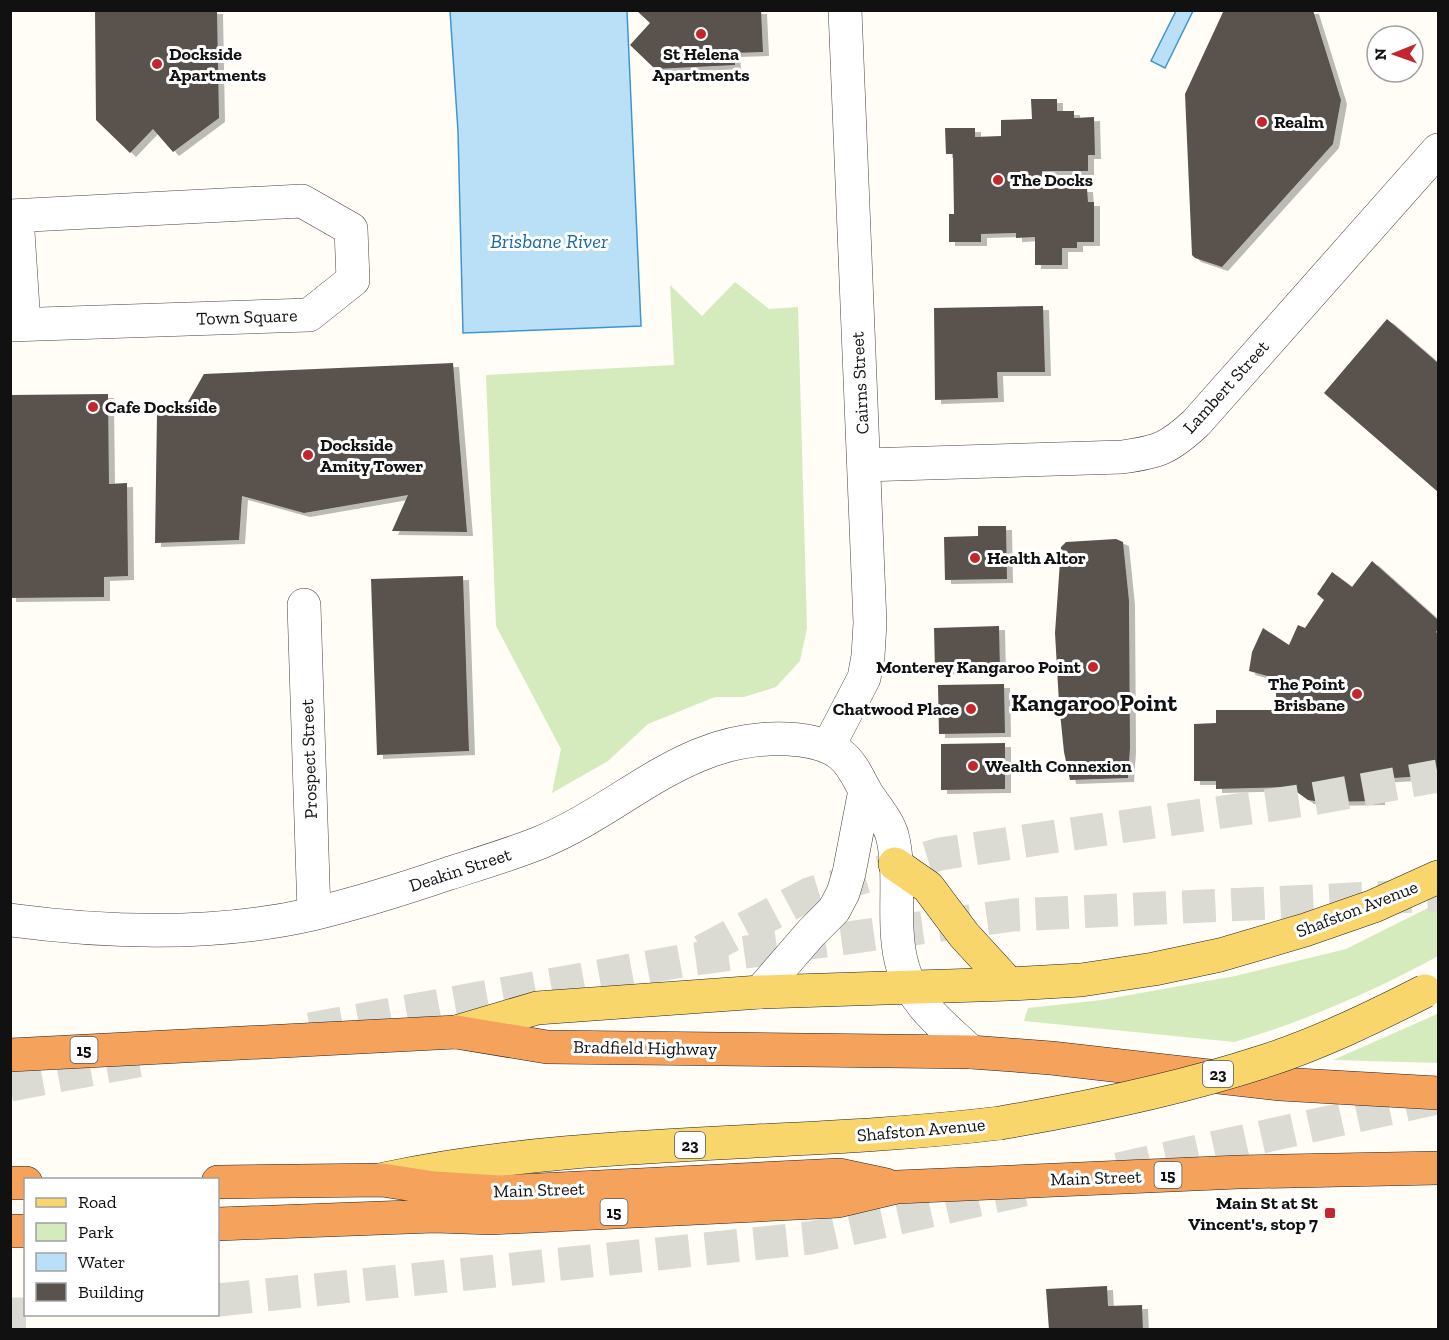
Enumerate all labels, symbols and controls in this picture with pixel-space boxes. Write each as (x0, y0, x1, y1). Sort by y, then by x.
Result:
north arrow (1365, 24, 1425, 84)
marker: St Helena Apartments (694, 27, 708, 41)
place label: Dockside Apartments (169, 43, 266, 86)
place label: St Helena Apartments (652, 43, 750, 86)
text: N (1371, 48, 1390, 61)
marker: Dockside Apartments (150, 57, 164, 71)
place label: Realm (1274, 111, 1324, 133)
marker: Realm (1255, 115, 1269, 129)
place label: The Docks (1010, 169, 1093, 191)
marker: The Docks (991, 173, 1005, 187)
water label: Brisbane River (490, 229, 608, 253)
street label: Town Square (196, 304, 298, 330)
street label: Cairns Street (846, 331, 874, 435)
street label: Lambert Street (1178, 336, 1274, 438)
place label: Cafe Dockside (105, 396, 217, 418)
marker: Cafe Dockside (86, 400, 100, 414)
place label: Dockside Amity Tower (320, 434, 423, 477)
marker: Dockside Amity Tower (301, 448, 315, 462)
place label: Health Altor (987, 547, 1086, 569)
marker: Health Altor (968, 551, 982, 565)
place label: Monterey Kangaroo Point (876, 656, 1082, 678)
marker: Monterey Kangaroo Point (1086, 660, 1100, 674)
place label: The Point Brisbane (1268, 673, 1346, 716)
marker: The Point Brisbane (1350, 687, 1364, 701)
district label: Kangaroo Point (1011, 688, 1177, 717)
street label: Prospect Street (296, 698, 322, 819)
place label: Chatwood Place (833, 698, 959, 720)
marker: Chatwood Place (964, 702, 978, 716)
place label: Wealth Connexion (985, 755, 1132, 777)
marker: Wealth Connexion (966, 759, 980, 773)
street label: Deakin Street (406, 843, 514, 897)
street label: Shafston Avenue (1293, 876, 1421, 942)
street label: Bradfield Highway (573, 1036, 718, 1060)
road number: 15 (70, 1037, 98, 1063)
road number: 23 (1203, 1061, 1233, 1087)
street label: Shafston Avenue (856, 1113, 986, 1147)
road number: 23 (675, 1132, 705, 1158)
road number: 15 (1154, 1162, 1182, 1188)
street label: Main Street (1050, 1165, 1142, 1191)
street label: Main Street (493, 1177, 585, 1203)
legend (24, 1178, 219, 1316)
text: Road (78, 1191, 117, 1213)
place label: Main St at St Vincent's, stop 7 (1188, 1192, 1319, 1235)
road number: 15 (600, 1199, 628, 1225)
marker: Main St at St Vincent's, stop 7 (1323, 1206, 1337, 1220)
text: Park (78, 1221, 114, 1243)
text: Water (78, 1251, 125, 1273)
text: Building (78, 1281, 144, 1303)

